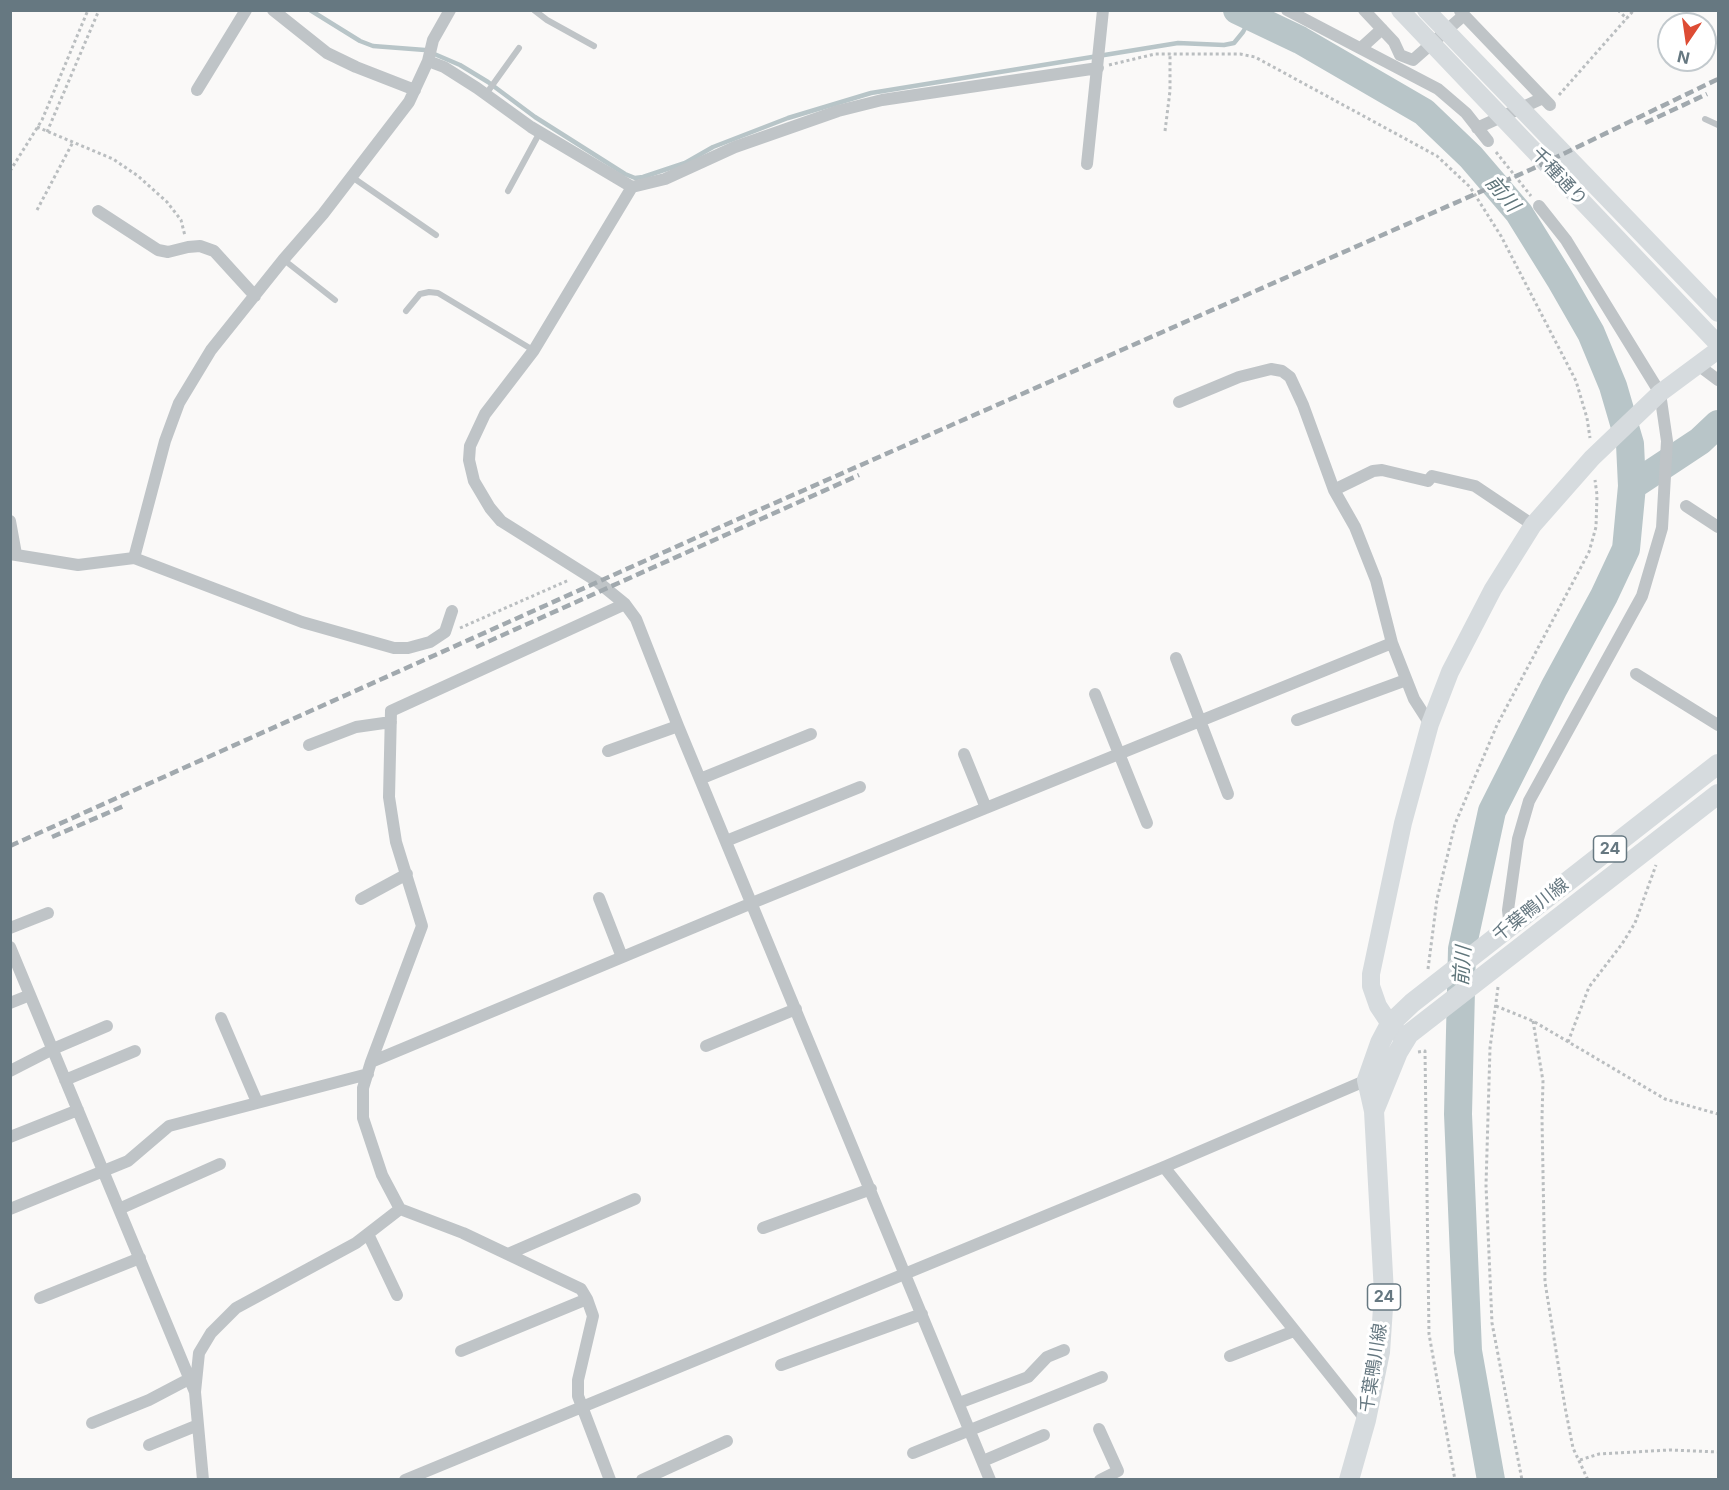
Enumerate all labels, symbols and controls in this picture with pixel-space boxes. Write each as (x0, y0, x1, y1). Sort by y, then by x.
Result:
north arrow (1657, 12, 1717, 72)
text: N (1675, 46, 1692, 69)
street label: 千種通り (1527, 143, 1591, 211)
water label: 前川 (1480, 171, 1524, 217)
road number: 24 (1594, 836, 1626, 862)
street label: 千葉鴨川線 (1489, 874, 1573, 946)
water label: 前川 (1450, 945, 1476, 987)
road number: 24 (1368, 1284, 1400, 1310)
street label: 千葉鴨川線 (1356, 1322, 1392, 1414)

